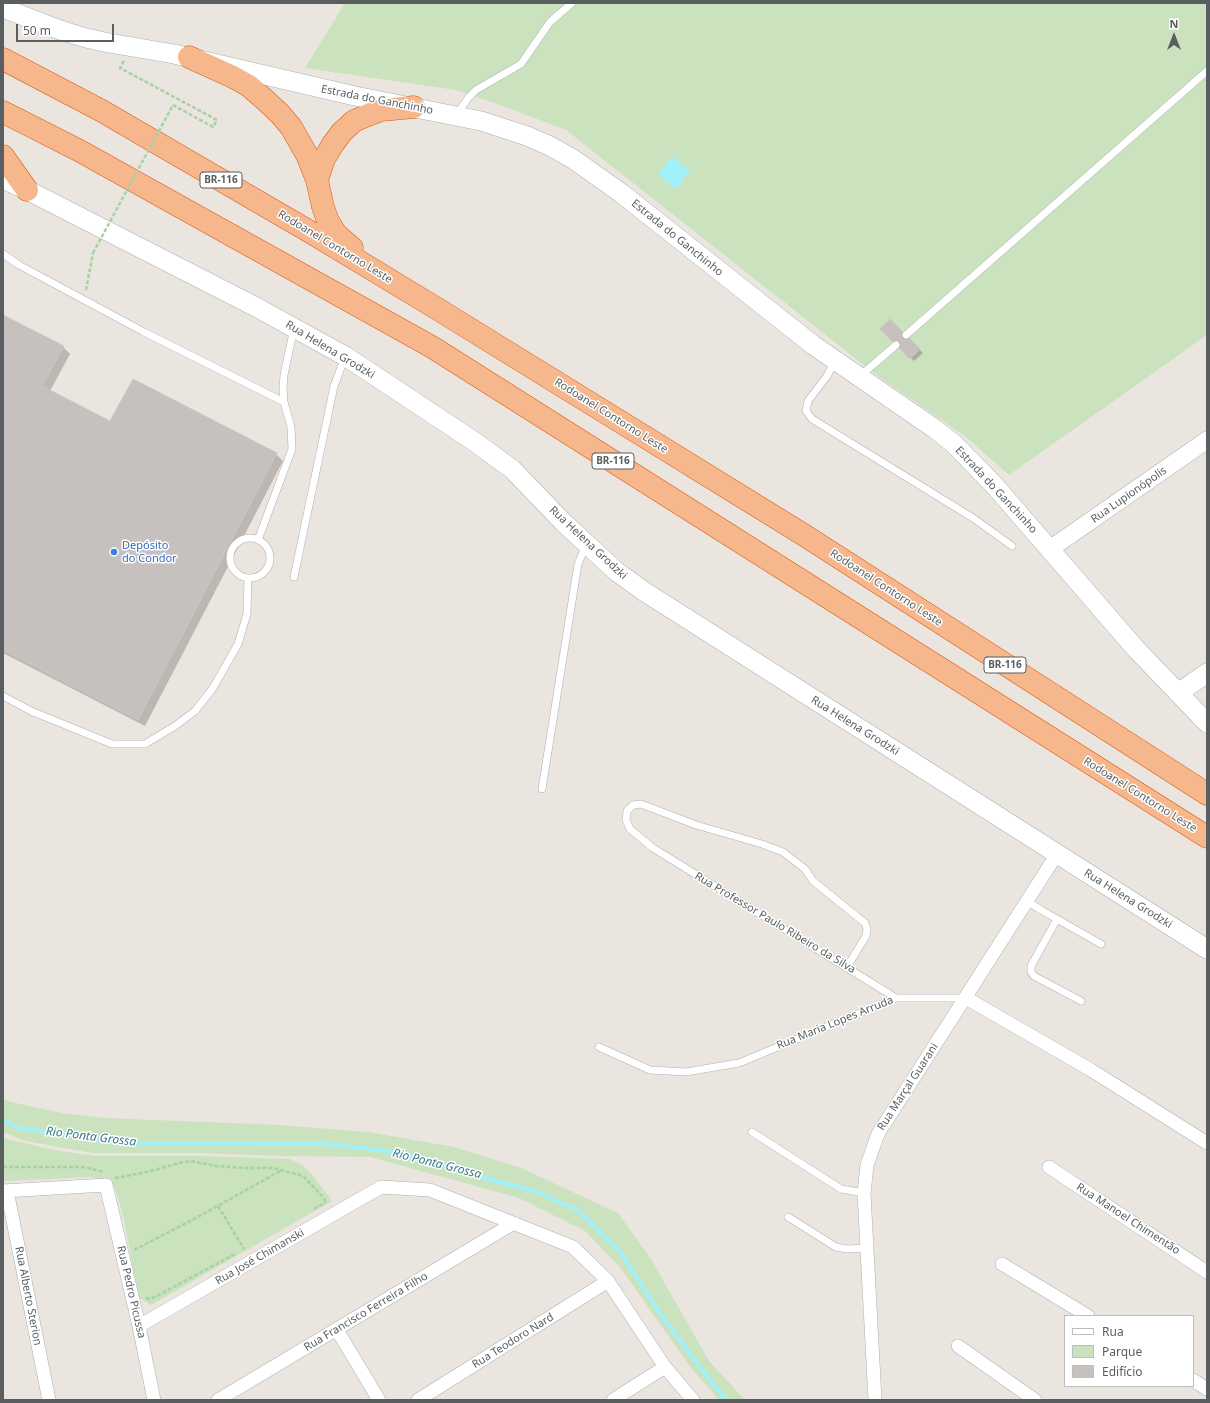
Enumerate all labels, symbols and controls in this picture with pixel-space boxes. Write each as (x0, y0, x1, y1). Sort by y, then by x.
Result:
scale bar (18, 16, 116, 42)
north arrow (1154, 16, 1194, 56)
text: N (1170, 16, 1178, 31)
text: 50 m (23, 22, 51, 39)
street label: Estrada do Ganchinho (320, 83, 434, 117)
road number: BR-116 (200, 172, 242, 188)
street label: Estrada do Ganchinho (629, 197, 725, 279)
street label: Rodoanel Contorno Leste (275, 208, 395, 286)
street label: Rua Helena Grodzki (283, 318, 377, 382)
street label: Rodoanel Contorno Leste (552, 376, 670, 456)
street label: Estrada do Ganchinho (952, 444, 1040, 536)
road number: BR-116 (592, 453, 634, 469)
street label: Rua Lupionópolis (1089, 464, 1169, 526)
street label: Rua Helena Grodzki (546, 504, 630, 582)
place label: Depósito do Condor (122, 539, 177, 565)
marker: Depósito do Condor (109, 547, 119, 557)
street label: Rodoanel Contorno Leste (827, 547, 945, 629)
road number: BR-116 (984, 657, 1026, 673)
street label: Rua Helena Grodzki (808, 694, 902, 758)
street label: Rodoanel Contorno Leste (1081, 755, 1199, 835)
street label: Rua Helena Grodzki (1081, 867, 1175, 931)
street label: Rua Professor Paulo Ribeiro da Silva (692, 870, 858, 976)
street label: Rua Maria Lopes Arruda (775, 994, 895, 1052)
street label: Rua Marçal Guarani (875, 1041, 941, 1133)
water label: Rio Ponta Grossa (45, 1124, 137, 1150)
water label: Rio Ponta Grossa (391, 1146, 483, 1182)
street label: Rua Manoel Chimentão (1074, 1181, 1182, 1257)
street label: Rua José Chimanski (213, 1226, 307, 1288)
street label: Rua Alberto Sterion (12, 1245, 44, 1347)
street label: Rua Pedro Picussa (114, 1245, 148, 1339)
street label: Rua Francisco Ferreira Filho (302, 1270, 430, 1354)
street label: Rua Teodoro Nard (470, 1311, 556, 1371)
legend (1064, 1315, 1194, 1387)
text: Rua (1102, 1323, 1124, 1340)
text: Parque (1102, 1343, 1142, 1360)
text: Edifício (1102, 1363, 1143, 1380)

